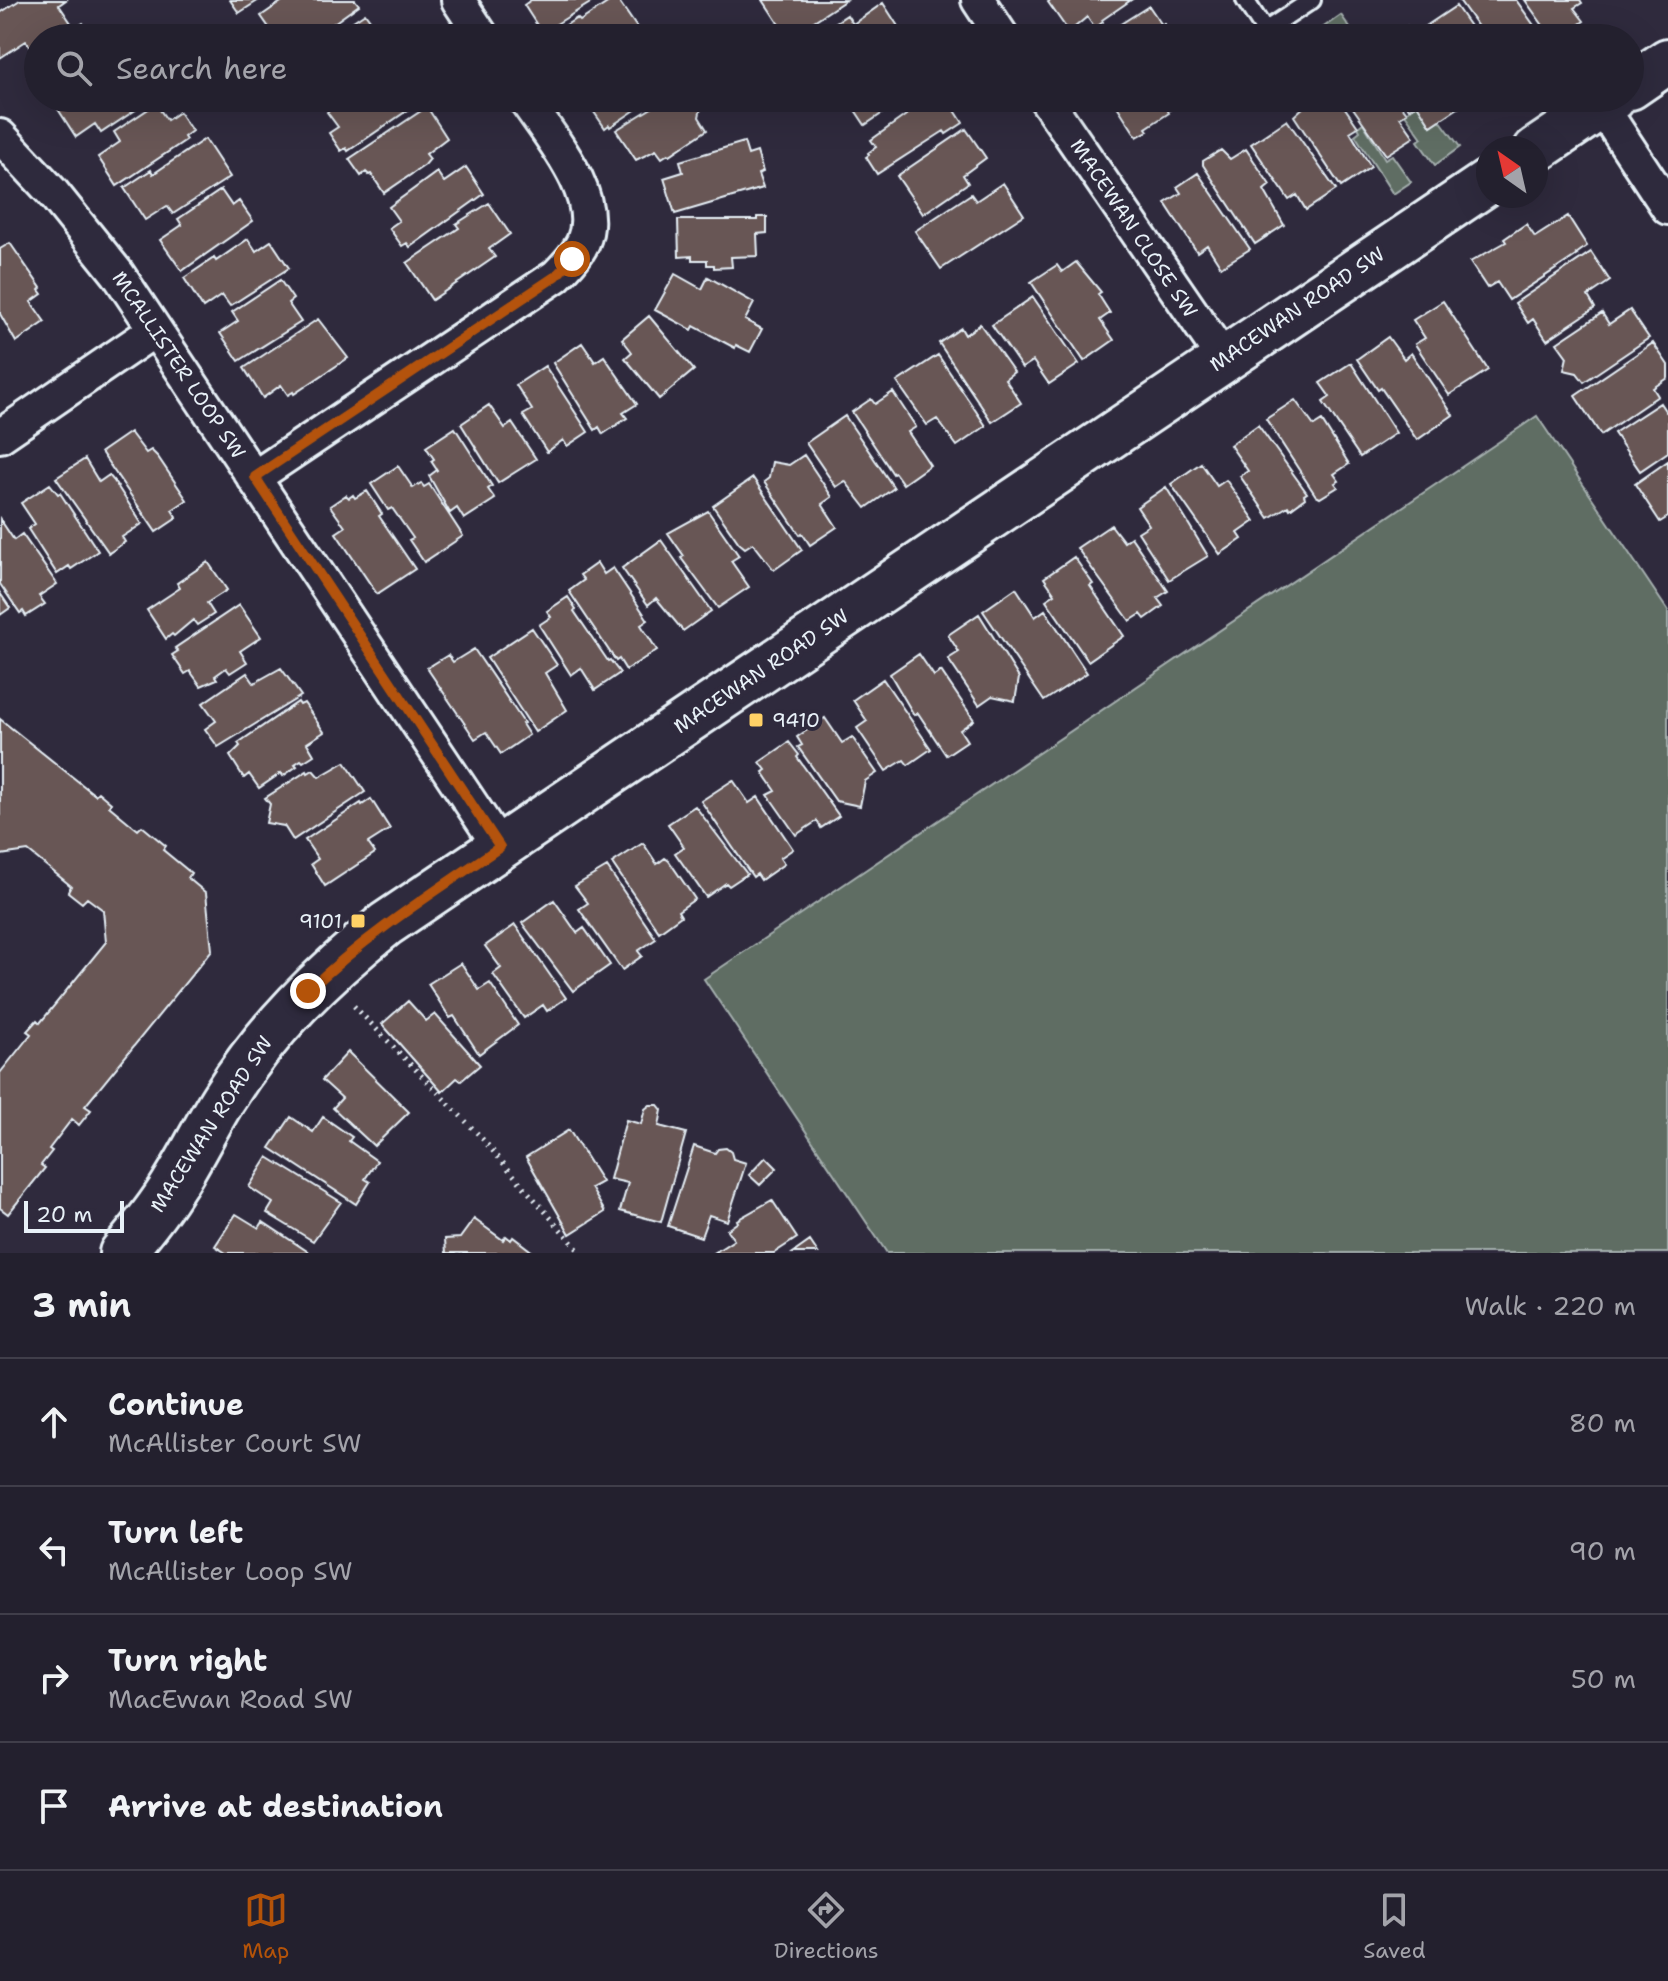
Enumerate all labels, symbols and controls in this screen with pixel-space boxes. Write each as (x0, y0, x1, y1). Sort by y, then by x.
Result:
search box (24, 24, 1644, 112)
icon: search (52, 46, 96, 90)
text: Search here (116, 48, 287, 89)
street label: MACEWAN CLOSE SW (1064, 134, 1204, 322)
north arrow (1476, 136, 1548, 208)
route start (554, 241, 590, 277)
street label: MACEWAN ROAD SW (1204, 241, 1390, 377)
street label: MCALLISTER LOOP SW (106, 266, 252, 464)
street label: MACEWAN ROAD SW (668, 603, 854, 739)
place label: 9410 (772, 707, 820, 733)
marker: 9410 (747, 711, 765, 729)
place label: 9101 (299, 908, 342, 934)
marker: 9101 (349, 912, 367, 930)
route end (290, 973, 326, 1009)
street label: MACEWAN ROAD SW (144, 1031, 278, 1217)
scale bar (24, 1197, 124, 1233)
text: 20 m (36, 1200, 93, 1229)
text: 3 min (32, 1282, 131, 1328)
text: Walk · 220 m (1464, 1288, 1636, 1323)
text: Continue (108, 1384, 244, 1425)
icon: ahead (32, 1400, 76, 1444)
text: 80 m (1569, 1405, 1636, 1440)
text: McAllister Court SW (108, 1425, 362, 1460)
text: Turn left (108, 1512, 243, 1553)
icon: left (32, 1528, 76, 1572)
text: 90 m (1569, 1533, 1636, 1568)
text: McAllister Loop SW (108, 1553, 353, 1588)
text: Turn right (108, 1640, 267, 1681)
icon: right (32, 1656, 76, 1700)
text: 50 m (1571, 1661, 1636, 1696)
text: MacEwan Road SW (108, 1681, 353, 1716)
icon: arrive (32, 1784, 76, 1828)
text: Arrive at destination (108, 1786, 443, 1827)
tab: Map (242, 1888, 289, 1965)
tab: Directions (774, 1888, 879, 1965)
tab: Saved (1363, 1888, 1426, 1965)

